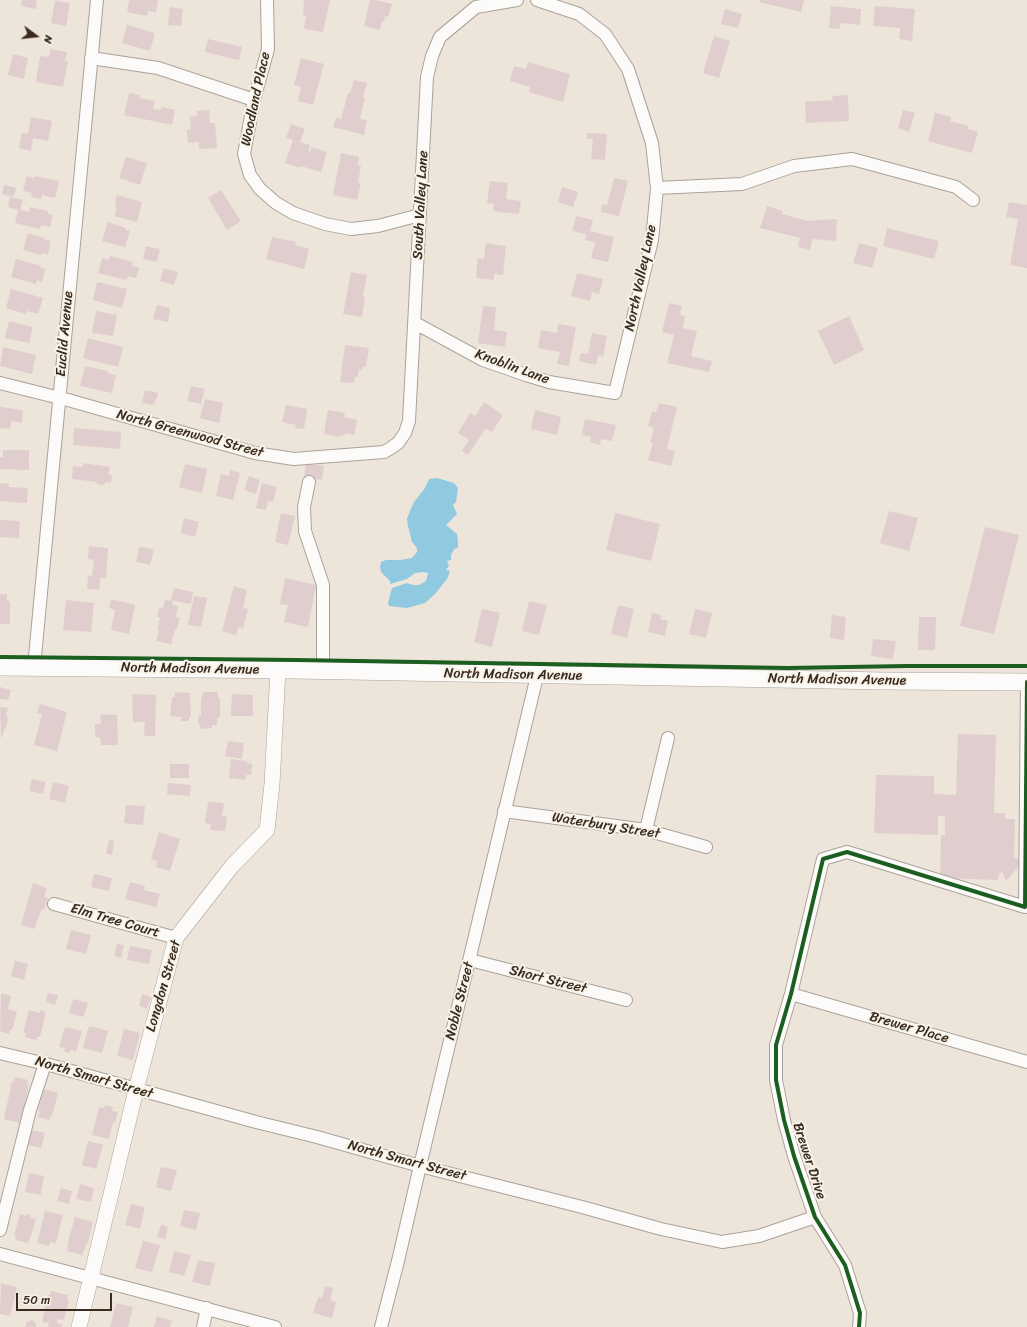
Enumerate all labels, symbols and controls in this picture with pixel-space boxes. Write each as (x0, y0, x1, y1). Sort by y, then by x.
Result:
north arrow (16, 16, 56, 56)
text: N (38, 33, 58, 45)
street label: Woodland Place (238, 50, 274, 148)
street label: South Valley Lane (410, 150, 432, 260)
street label: North Valley Lane (622, 223, 660, 333)
street label: Euclid Avenue (53, 291, 77, 377)
street label: Knoblin Lane (473, 346, 551, 388)
street label: North Greenwood Street (115, 406, 265, 462)
street label: North Madison Avenue (121, 659, 259, 679)
street label: North Madison Avenue (444, 665, 582, 685)
street label: North Madison Avenue (768, 670, 906, 690)
street label: Waterbury Street (551, 809, 661, 843)
street label: Elm Tree Court (69, 900, 161, 942)
street label: Longdon Street (143, 938, 185, 1034)
street label: Noble Street (442, 960, 478, 1042)
street label: Short Street (508, 962, 588, 998)
street label: Brewer Place (867, 1009, 951, 1047)
street label: North Smart Street (33, 1053, 155, 1103)
street label: Brewer Drive (789, 1121, 829, 1201)
street label: North Smart Street (346, 1137, 468, 1185)
scale bar (18, 1285, 114, 1311)
text: 50 m (23, 1289, 50, 1311)

